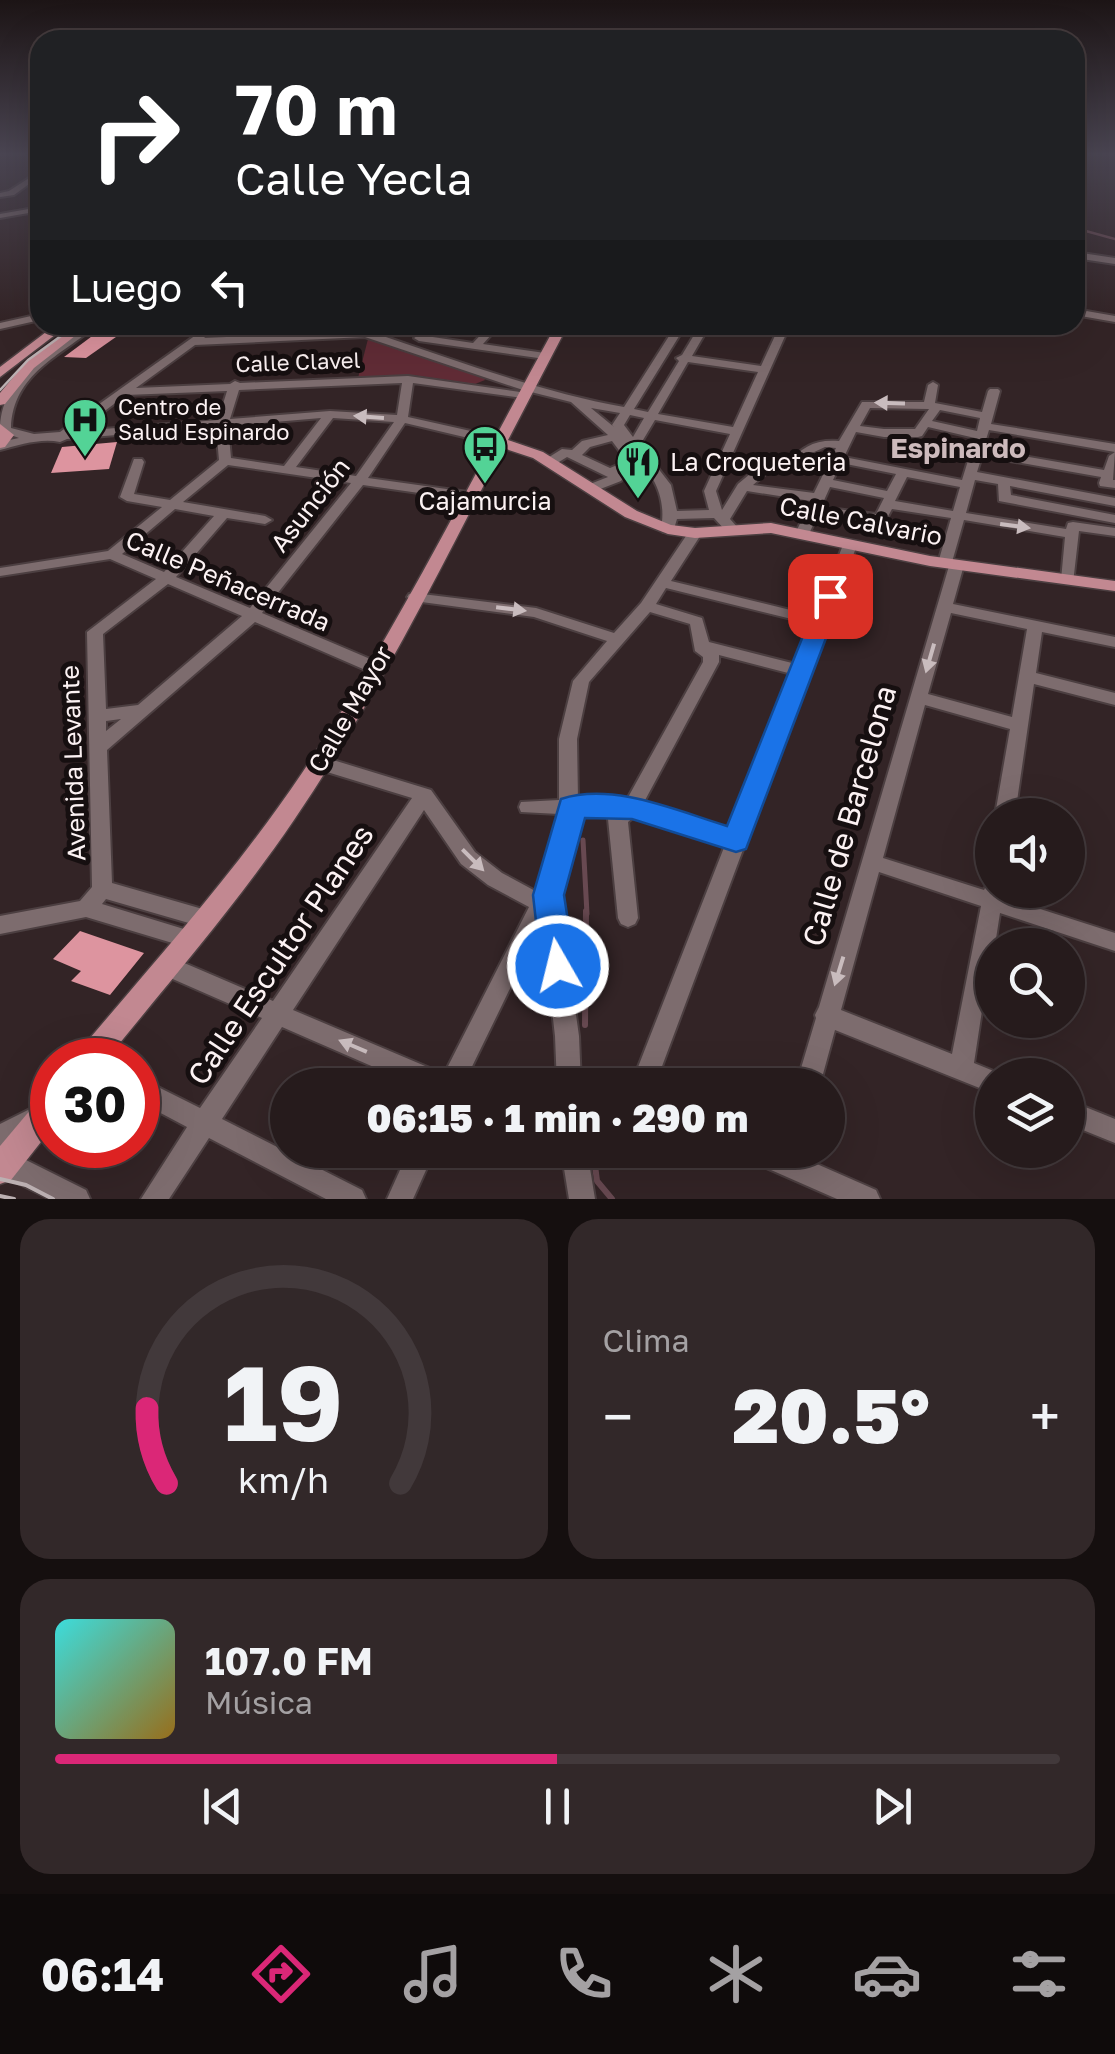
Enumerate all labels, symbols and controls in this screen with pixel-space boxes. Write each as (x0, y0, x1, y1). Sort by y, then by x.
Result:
text: 70 m (235, 66, 397, 150)
icon: right (70, 70, 200, 200)
text: Calle Yecla (235, 151, 472, 205)
icon: left (202, 260, 257, 315)
text: Luego (70, 265, 182, 310)
street label: Calle Clavel (235, 346, 361, 377)
place label: Centro de Salud Espinardo (118, 393, 289, 445)
one-way arrow (873, 395, 905, 411)
hospital icon: Centro de Salud Espinardo (62, 397, 108, 458)
one-way arrow (352, 409, 384, 425)
bus stop icon: Cajamurcia (462, 424, 508, 485)
district label: Espinardo (890, 431, 1026, 464)
restaurant icon: La Croqueteria (615, 439, 661, 500)
place label: La Croqueteria (670, 446, 846, 477)
street label: Asunción (263, 451, 356, 558)
place label: Cajamurcia (418, 485, 552, 516)
street label: Calle Calvario (777, 490, 945, 551)
one-way arrow (999, 518, 1031, 534)
street label: Calle Peñacerrada (121, 524, 335, 638)
pin (788, 554, 873, 639)
icon: arrive (803, 569, 858, 624)
one-way arrow (495, 602, 527, 618)
street label: Calle Mayor (301, 640, 398, 778)
one-way arrow (922, 644, 937, 674)
street label: Avenida Levante (54, 664, 91, 862)
street label: Calle de Barcelona (795, 681, 903, 950)
map controls (975, 798, 1085, 1168)
button: sound (975, 798, 1085, 908)
street label: Calle Escultor Planes (180, 818, 381, 1091)
one-way arrow (461, 848, 485, 872)
position arrow (506, 914, 610, 1018)
button: search (975, 928, 1085, 1038)
one-way arrow (831, 956, 846, 986)
speed limit sign: 30 (30, 1038, 160, 1168)
one-way arrow (338, 1038, 367, 1054)
button: layers (975, 1058, 1085, 1168)
text: 06:15 · 1 min · 290 m (367, 1095, 748, 1140)
text: Clima (603, 1321, 689, 1359)
text: 19 (224, 1339, 344, 1464)
text: 20.5° (733, 1369, 930, 1460)
text: − (603, 1383, 633, 1449)
text: + (1030, 1383, 1060, 1449)
text: km/h (238, 1458, 329, 1501)
text: 107.0 FM (205, 1638, 373, 1683)
text: Música (205, 1683, 313, 1721)
icon: previous (195, 1779, 250, 1834)
icon: pause (530, 1779, 585, 1834)
icon: next (865, 1779, 920, 1834)
icon: directions (246, 1939, 316, 2009)
icon: music (398, 1939, 468, 2009)
icon: phone (549, 1939, 619, 2009)
icon: climate (701, 1939, 771, 2009)
icon: car (852, 1939, 922, 2009)
icon: filters (1004, 1939, 1074, 2009)
text: 06:14 (41, 1947, 164, 2001)

